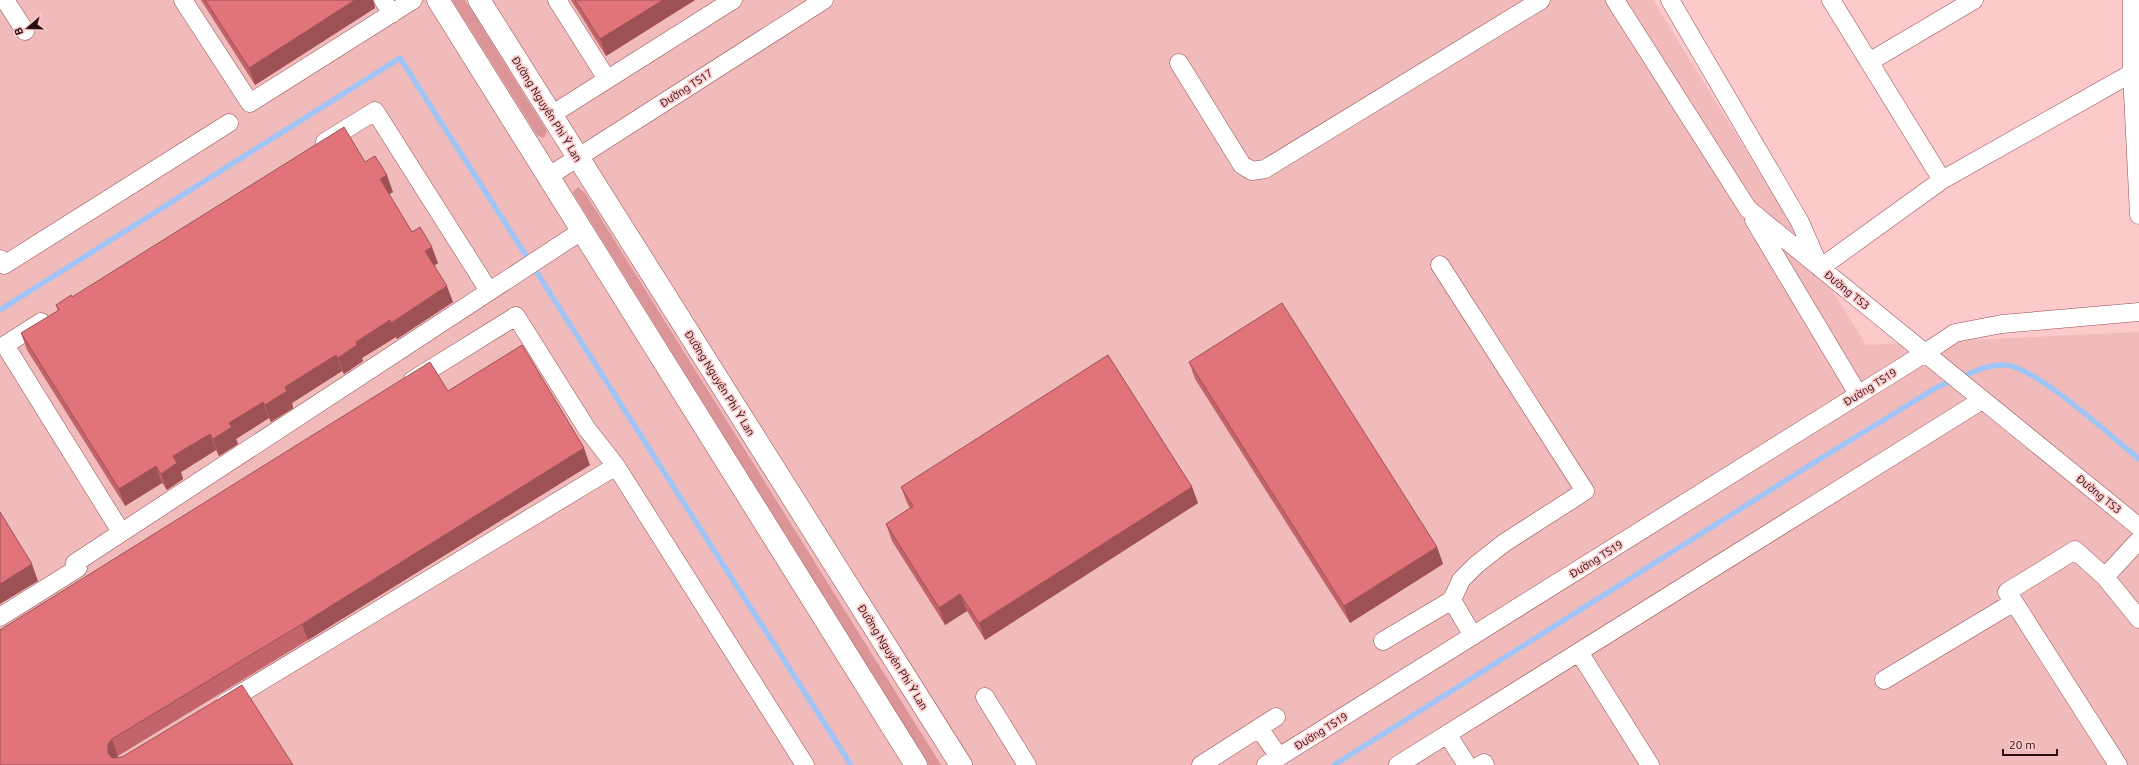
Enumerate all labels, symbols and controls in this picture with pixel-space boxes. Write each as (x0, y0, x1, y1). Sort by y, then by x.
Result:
north arrow (8, 8, 48, 48)
text: B (12, 26, 25, 37)
street label: Đường Nguyên Phi Ỷ Lan (510, 54, 584, 164)
street label: Đường TS17 (657, 67, 715, 109)
street label: Đường TS3 (1822, 268, 1872, 312)
street label: Đường Nguyên Phi Ỷ Lan (683, 328, 757, 438)
street label: Đường TS19 (1841, 366, 1899, 408)
street label: Đường TS3 (2074, 472, 2124, 516)
street label: Đường TS19 (1567, 538, 1625, 580)
street label: Đường Nguyên Phi Ỷ Lan (856, 602, 930, 712)
street label: Đường TS19 (1292, 710, 1350, 752)
scale bar (2003, 731, 2057, 757)
text: 20 m (2009, 738, 2036, 751)

